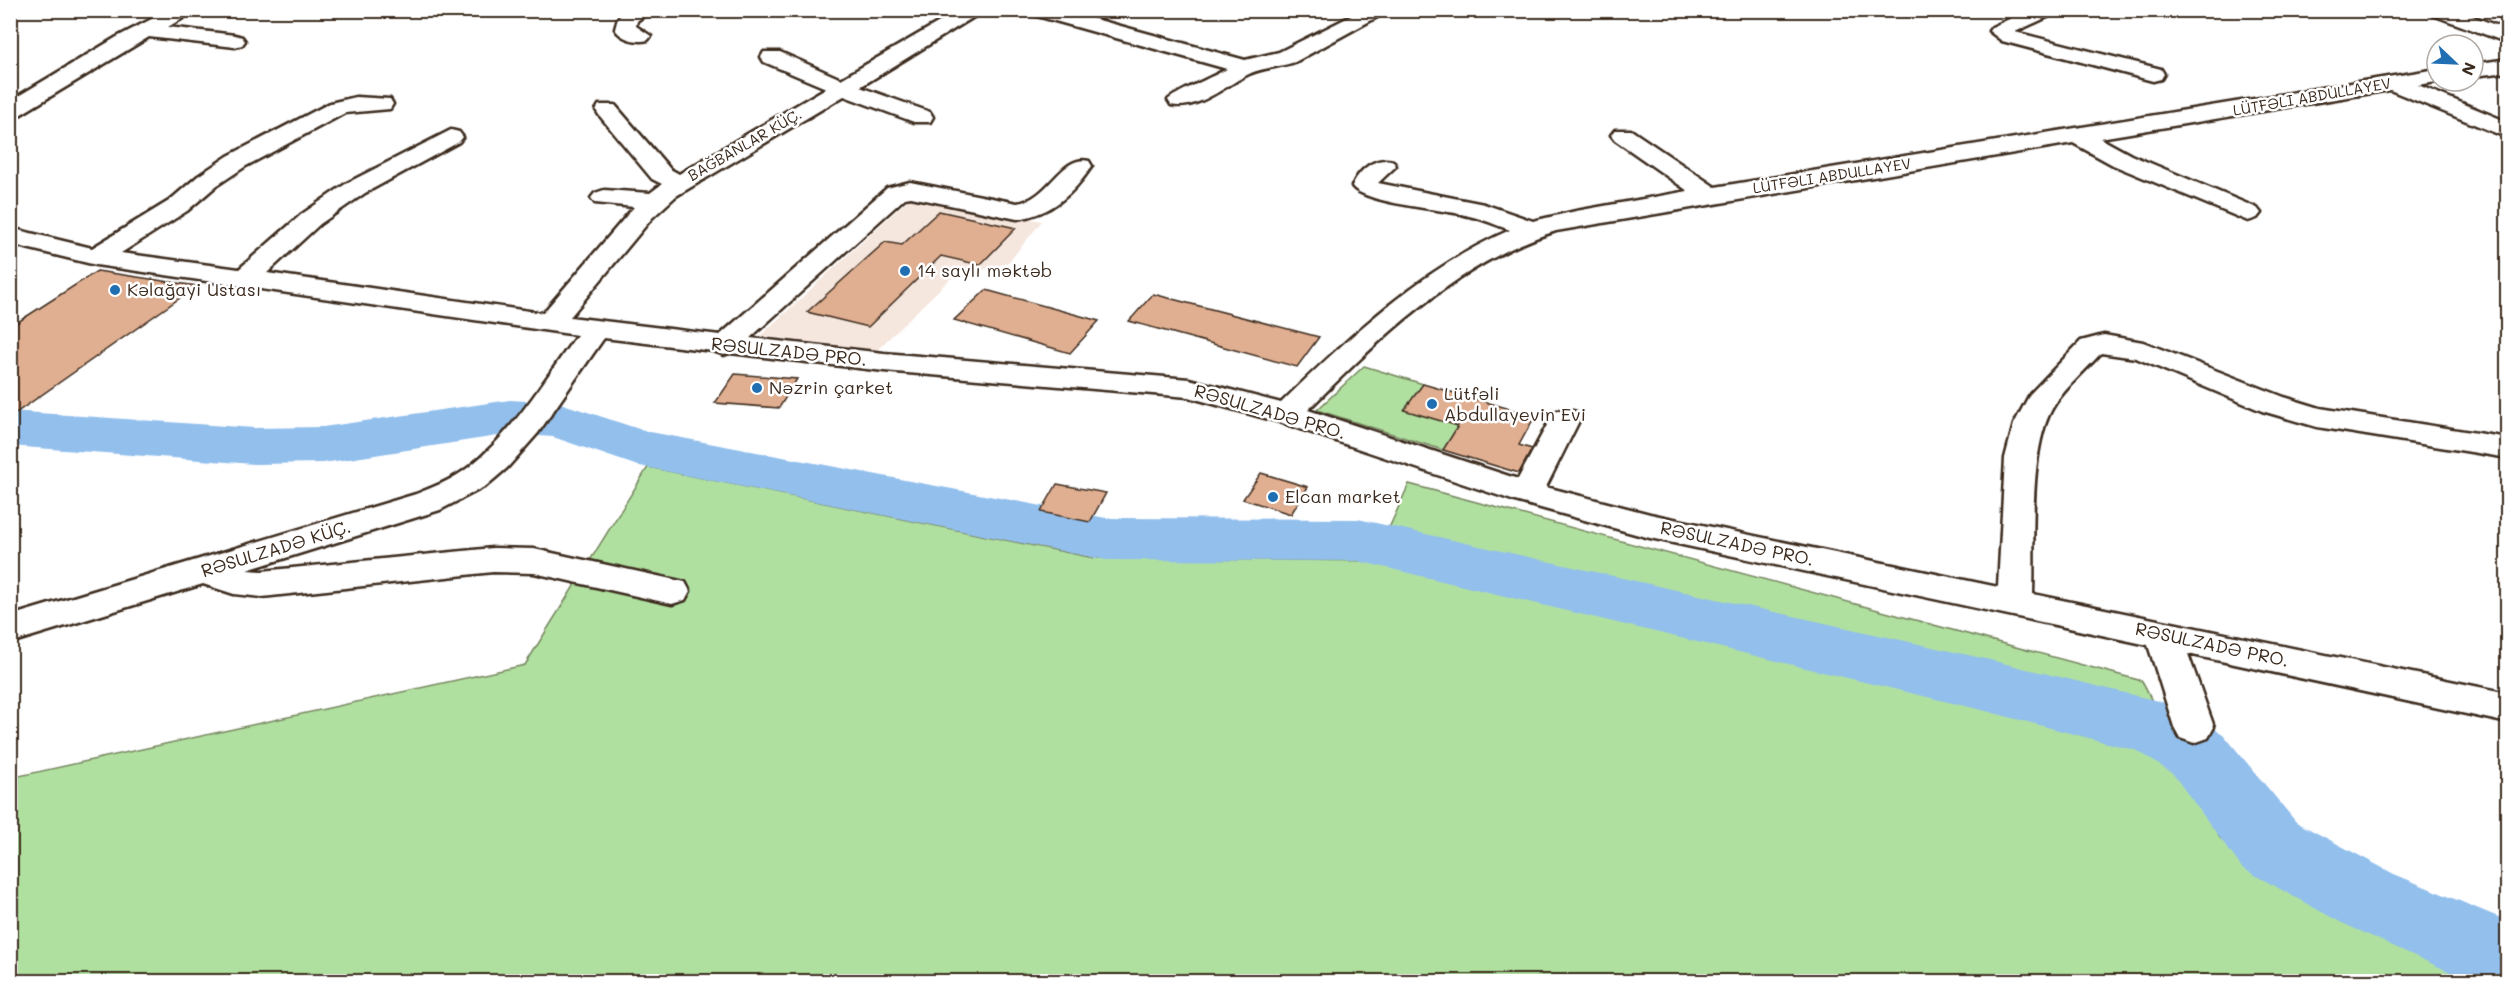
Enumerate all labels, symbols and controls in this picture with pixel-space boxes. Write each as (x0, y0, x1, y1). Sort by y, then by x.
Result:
north arrow (2425, 33, 2485, 93)
text: N (2457, 59, 2481, 79)
street label: LÜTFƏLI ABDULLAYEV (2231, 72, 2392, 120)
street label: BAĞBANLAR KÜÇ. (684, 103, 805, 185)
street label: LÜTFƏLI ABDULLAYEV (1751, 153, 1912, 197)
place label: 14 saylı məktəb (917, 258, 1052, 282)
marker: 14 saylı məktəb (898, 264, 912, 278)
place label: Kəlağayi Ustası (127, 277, 261, 301)
marker: Kəlağayi Ustası (108, 283, 122, 297)
street label: RƏSULZADƏ PRO. (710, 331, 868, 371)
place label: Nəzrin çarket (769, 375, 893, 399)
street label: RƏSULZADƏ PRO. (1192, 378, 1349, 444)
marker: Nəzrin çarket (750, 381, 764, 395)
place label: Lütfəli Abdullayevin Evi (1444, 381, 1586, 426)
marker: Lütfəli Abdullayevin Evi (1425, 397, 1439, 411)
place label: Elcan market (1285, 484, 1401, 508)
marker: Elcan market (1266, 490, 1280, 504)
street label: RƏSULZADƏ KÜÇ. (198, 514, 354, 582)
street label: RƏSULZADƏ PRO. (1658, 515, 1816, 571)
street label: RƏSULZADƏ PRO. (2133, 616, 2291, 672)

